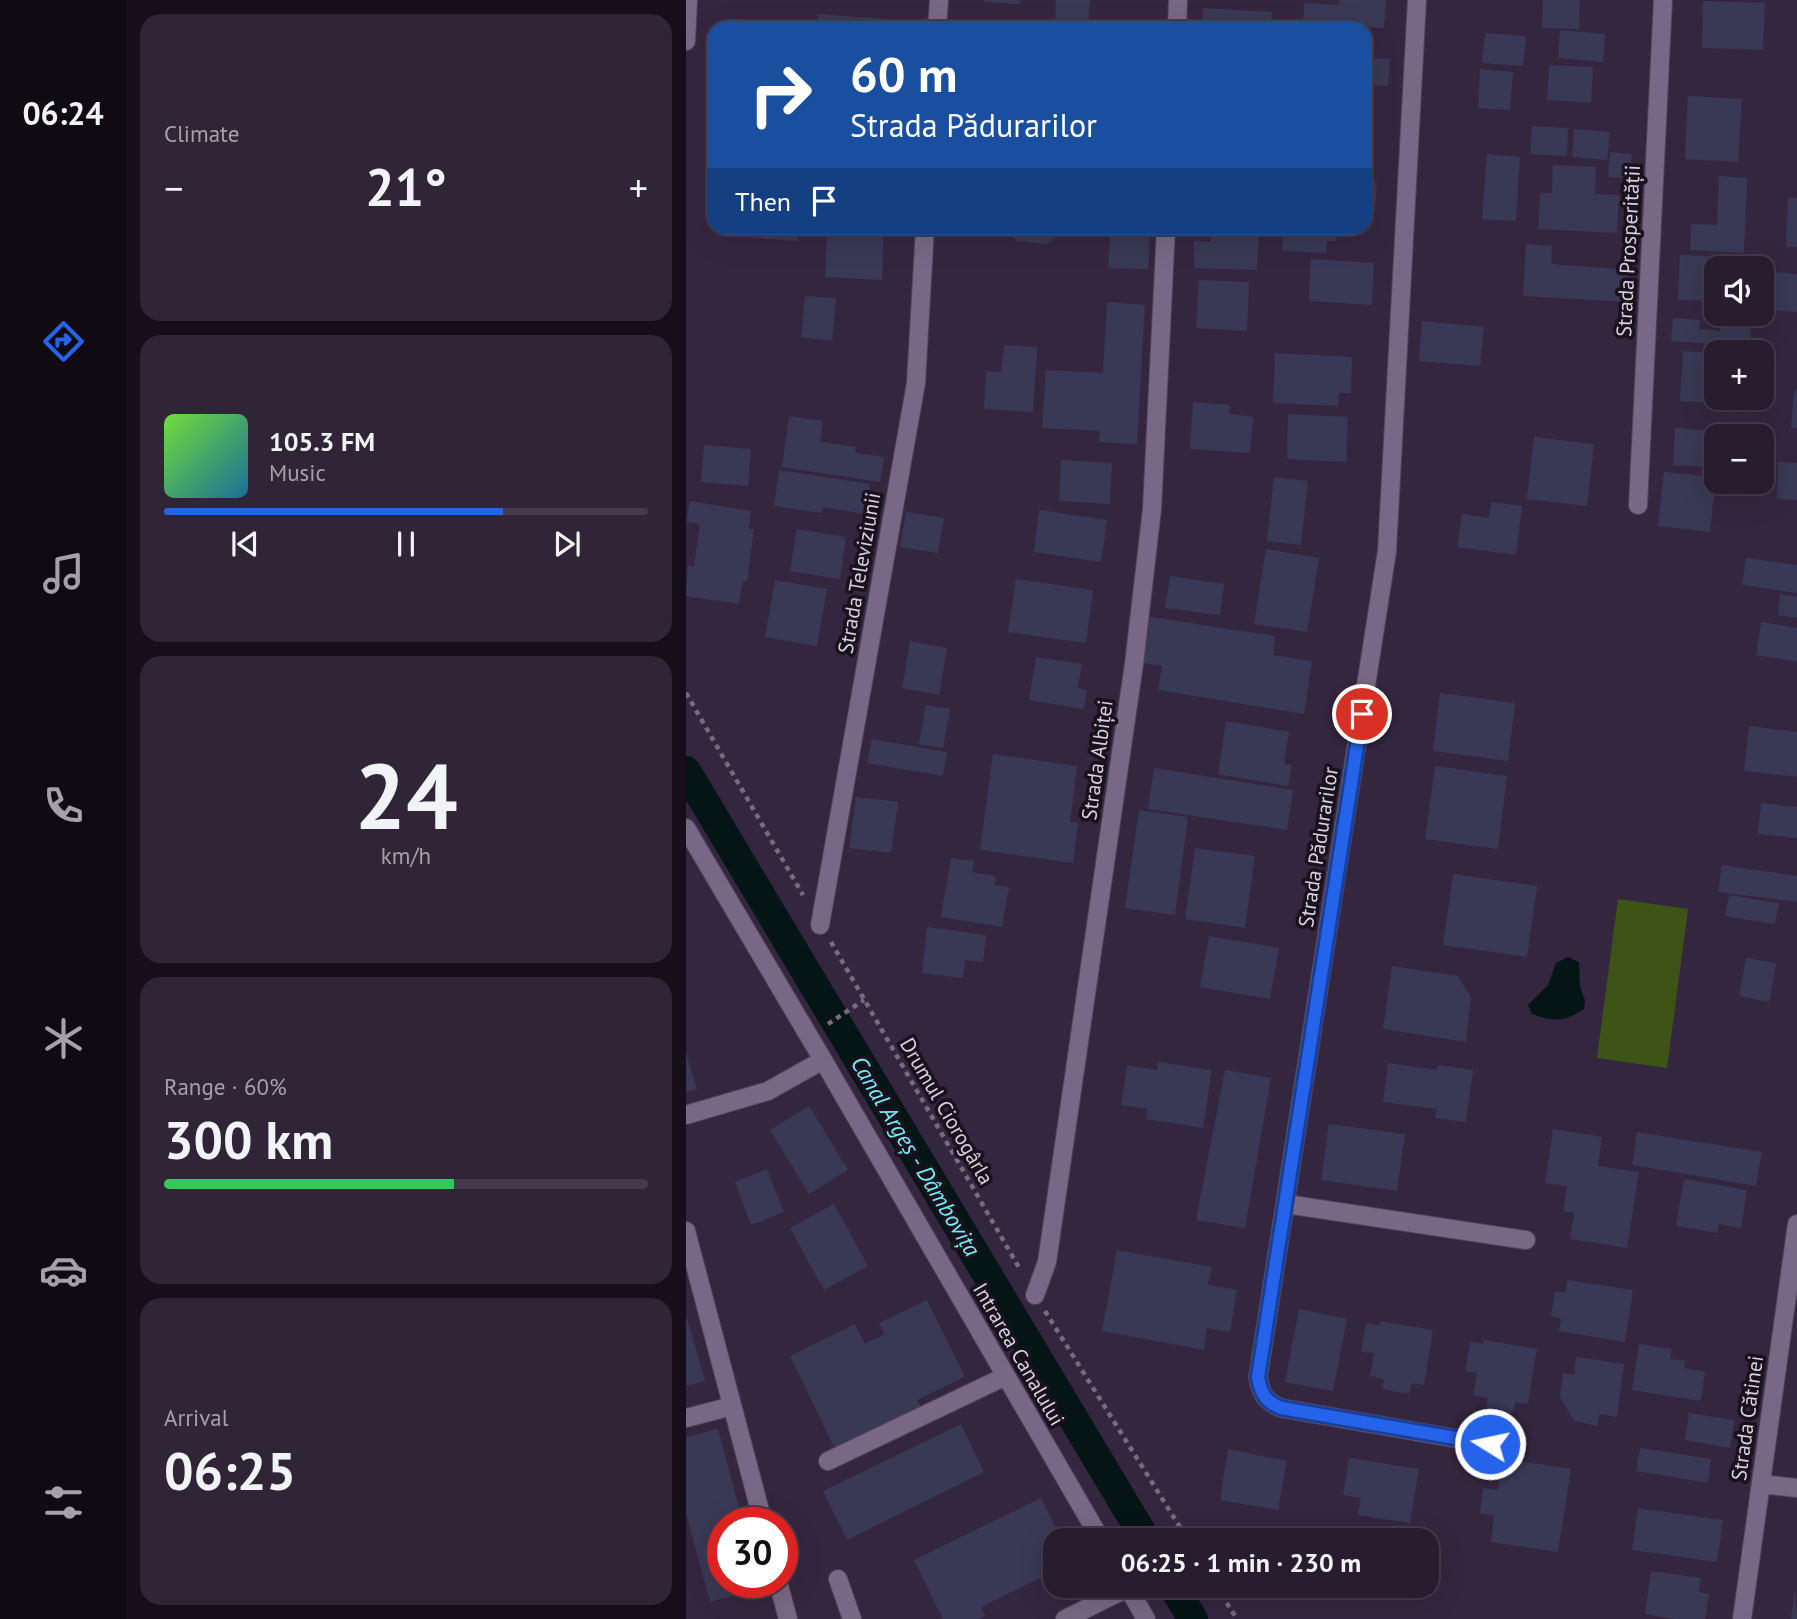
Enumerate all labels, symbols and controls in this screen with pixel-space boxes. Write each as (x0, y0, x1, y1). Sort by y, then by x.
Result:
text: 60 m (850, 42, 957, 106)
icon: right (735, 49, 826, 140)
text: 06:24 (22, 92, 104, 134)
text: Strada Pădurarilor (850, 104, 1097, 146)
text: Climate (164, 119, 239, 148)
text: 21° (365, 153, 447, 220)
text: − (164, 163, 183, 212)
text: + (629, 163, 648, 212)
street label: Strada Prosperității (1610, 164, 1646, 338)
icon: arrive (805, 182, 843, 220)
text: Then (735, 185, 791, 218)
map controls (1704, 256, 1774, 494)
button: sound (1704, 256, 1774, 326)
icon: directions (39, 317, 88, 366)
button: + (1704, 340, 1774, 410)
button: − (1704, 424, 1774, 494)
text: 105.3 FM (269, 425, 375, 458)
text: Music (269, 458, 326, 487)
street label: Strada Televiziunii (832, 490, 886, 656)
icon: previous (226, 525, 264, 563)
icon: pause (387, 525, 425, 563)
icon: next (548, 525, 586, 563)
icon: music (39, 549, 88, 598)
pin (1332, 684, 1392, 744)
icon: arrive (1343, 695, 1381, 733)
street label: Strada Albiței (1075, 698, 1119, 822)
text: 24 (354, 736, 458, 854)
street label: Strada Pădurarilor (1292, 765, 1344, 929)
icon: phone (39, 781, 88, 830)
text: km/h (381, 841, 431, 870)
icon: climate (39, 1014, 88, 1063)
street label: Drumul Ciorogârla (894, 1033, 1000, 1189)
water label: Canal Argeș - Dâmbovița (845, 1051, 987, 1261)
text: Range · 60% (164, 1072, 287, 1101)
text: 300 km (164, 1106, 333, 1173)
icon: car (39, 1246, 88, 1295)
street label: Intrarea Canalului (967, 1278, 1071, 1430)
street label: Strada Cătinei (1725, 1354, 1769, 1482)
text: Arrival (164, 1403, 228, 1432)
position arrow (1453, 1407, 1527, 1481)
text: 06:25 (164, 1437, 296, 1504)
icon: filters (39, 1478, 88, 1527)
speed limit sign: 30 (707, 1507, 798, 1598)
text: 06:25 · 1 min · 230 m (1121, 1546, 1361, 1579)

